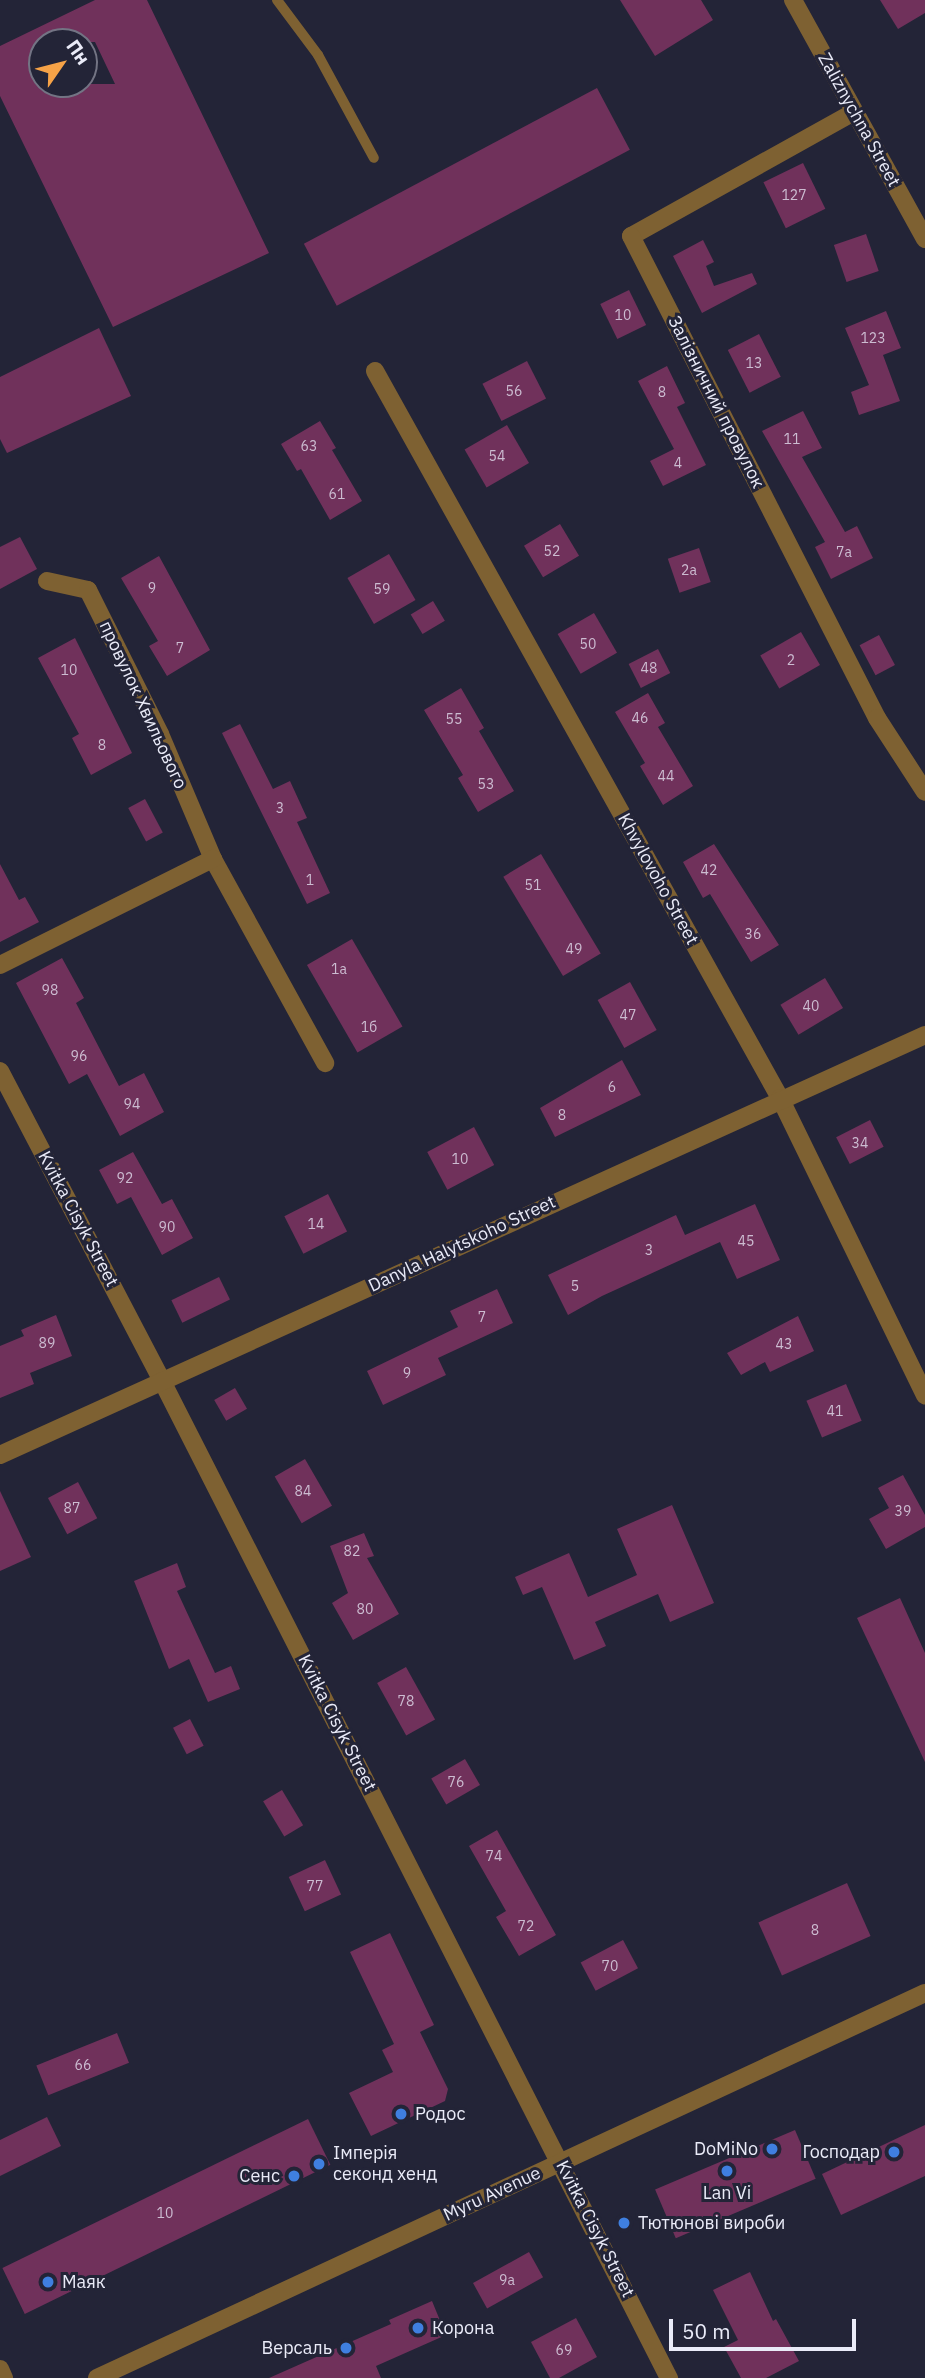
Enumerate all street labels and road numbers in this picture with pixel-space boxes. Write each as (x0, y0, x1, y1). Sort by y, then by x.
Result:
street label: Zaliznychna Street (813, 49, 905, 191)
street label: Залізничний провулок (663, 312, 769, 492)
street label: провулок Хвильового (95, 618, 191, 792)
street label: Khvylovoho Street (613, 810, 703, 948)
street label: Kvitka Cisyk Street (33, 1148, 123, 1290)
street label: Danyla Halytskoho Street (365, 1191, 559, 1297)
street label: Kvitka Cisyk Street (293, 1651, 381, 1795)
street label: Kvitka Cisyk Street (551, 2157, 639, 2301)
street label: Myru Avenue (440, 2162, 544, 2226)

